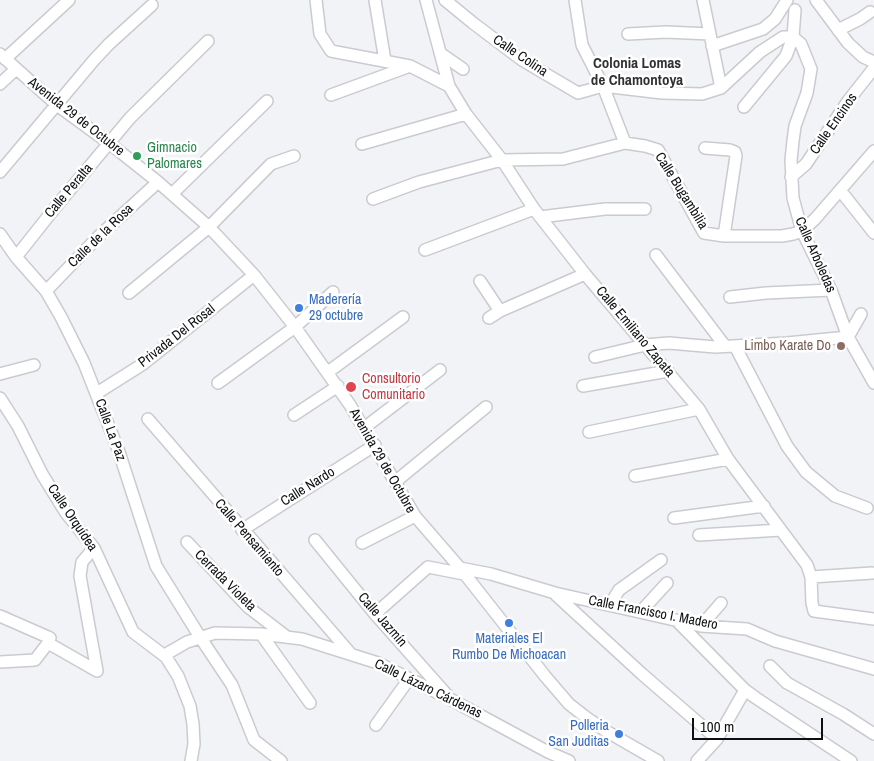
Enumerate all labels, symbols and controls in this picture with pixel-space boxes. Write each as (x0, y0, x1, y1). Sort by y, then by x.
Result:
street label: Calle Colina (489, 32, 551, 80)
district label: Colonia Lomas de Chamontoya (591, 55, 683, 90)
street label: Avenida 29 de Octubre (24, 74, 128, 160)
street label: Calle Encinos (807, 90, 861, 158)
place label: Gimnacio Palomares (147, 140, 202, 172)
street label: Calle Bugambilia (651, 149, 711, 233)
marker: Gimnacio Palomares (131, 150, 143, 162)
street label: Calle Peralta (41, 160, 97, 222)
street label: Calle de la Rosa (65, 201, 137, 271)
street label: Calle Arboledas (791, 215, 839, 295)
street label: Calle Emiliano Zapata (592, 283, 678, 381)
place label: Maderería 29 octubre (309, 292, 363, 324)
street label: Privada Del Rosal (135, 301, 219, 371)
marker: Maderería 29 octubre (293, 302, 305, 314)
place label: Limbo Karate Do (744, 338, 831, 354)
marker: Limbo Karate Do (835, 340, 847, 352)
place label: Consultorio Comunitario (362, 371, 425, 404)
marker: Consultorio Comunitario (344, 380, 358, 394)
street label: Calle La Paz (91, 397, 129, 463)
street label: Avenida 29 de Octubre (345, 406, 419, 516)
street label: Calle Nardo (278, 464, 338, 510)
street label: Calle Orquídea (43, 481, 101, 555)
street label: Calle Pensamiento (211, 496, 287, 580)
street label: Cerrada Violeta (191, 547, 259, 615)
street label: Calle Jazmín (354, 589, 410, 651)
street label: Calle Francisco I. Madero (587, 592, 719, 634)
marker: Materiales El Rumbo De Michoacan (503, 617, 515, 629)
place label: Materiales El Rumbo De Michoacan (452, 631, 566, 664)
street label: Calle Lázaro Cárdenas (372, 656, 484, 722)
scale bar (694, 708, 825, 740)
text: 100 m (700, 716, 734, 737)
place label: Polleria San Juditas (548, 718, 609, 750)
marker: Polleria San Juditas (613, 728, 625, 740)

